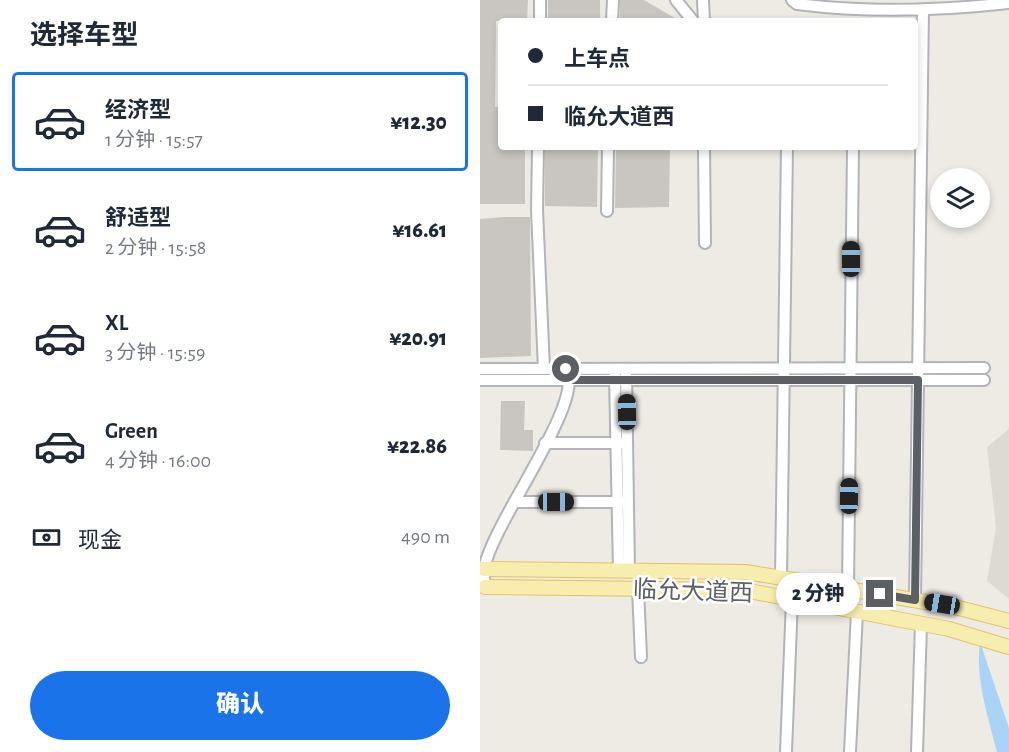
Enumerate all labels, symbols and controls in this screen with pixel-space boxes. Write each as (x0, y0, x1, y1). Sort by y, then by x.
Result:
text: 选择车型 (30, 22, 138, 49)
text: 上车点 (564, 48, 630, 70)
icon: car (33, 95, 87, 149)
text: 经济型 (105, 99, 171, 121)
text: 临允大道西 (564, 106, 674, 128)
text: ¥12.30 (390, 111, 447, 133)
text: 1 分钟 · 15:57 (105, 130, 203, 150)
map controls (930, 168, 990, 228)
button: layers (930, 168, 990, 228)
icon: car (33, 203, 87, 257)
text: 舒适型 (105, 207, 171, 229)
text: ¥16.61 (392, 219, 447, 241)
text: 2 分钟 · 15:58 (105, 238, 206, 258)
car (842, 241, 860, 277)
icon: car (33, 311, 87, 365)
text: XL (105, 312, 128, 334)
text: ¥20.91 (389, 327, 447, 349)
text: 3 分钟 · 15:59 (105, 343, 205, 363)
route start (552, 355, 579, 382)
car (618, 394, 636, 430)
icon: car (33, 419, 87, 473)
text: Green (105, 420, 158, 442)
text: ¥22.86 (387, 435, 447, 457)
text: 4 分钟 · 16:00 (105, 451, 211, 471)
car (840, 478, 858, 514)
car (538, 493, 574, 511)
icon: cash (30, 521, 63, 554)
text: 490 m (401, 527, 450, 547)
text: 现金 (78, 529, 122, 551)
callout: 2 分钟 (775, 573, 859, 615)
street label: 临允大道西 (633, 576, 753, 606)
route end (866, 580, 893, 607)
text: 2 分钟 (792, 584, 844, 604)
car (923, 592, 961, 616)
button: 确认 (30, 671, 450, 740)

